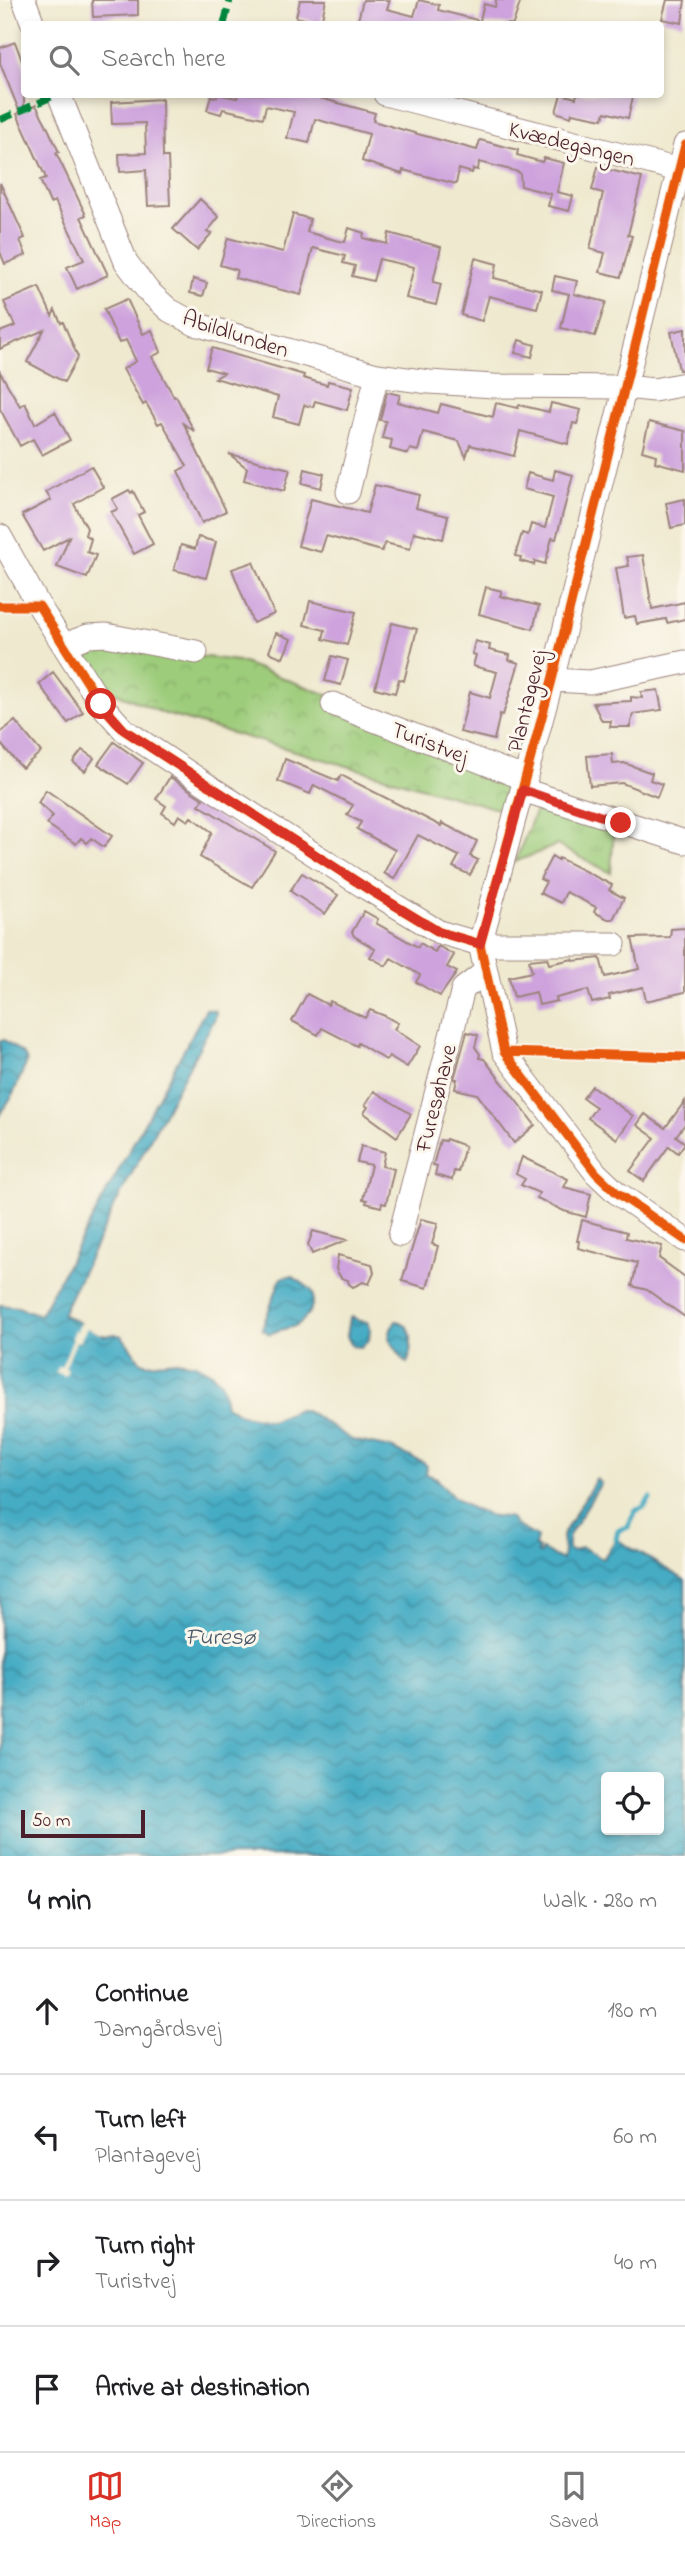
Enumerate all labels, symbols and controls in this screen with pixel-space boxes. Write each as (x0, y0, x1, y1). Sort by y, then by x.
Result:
search box (21, 21, 664, 98)
icon: search (45, 41, 83, 79)
text: Search here (101, 41, 226, 79)
street label: Kvædegangen (505, 114, 638, 178)
street label: Abildlunden (178, 303, 293, 368)
street label: Plantagevej (500, 645, 558, 757)
route start (85, 688, 116, 719)
street label: Turistvej (386, 715, 474, 775)
route end (605, 807, 636, 838)
street label: Furesøhave (408, 1041, 467, 1157)
water label: Furesø (185, 1621, 257, 1656)
map controls (601, 1772, 664, 1835)
button: locate (601, 1772, 664, 1835)
scale bar (21, 1807, 145, 1839)
text: 50 m (32, 1808, 71, 1835)
text: 4 min (28, 1880, 91, 1924)
text: Walk · 280 m (543, 1885, 657, 1918)
text: Continue (95, 1976, 188, 2014)
icon: ahead (28, 1992, 66, 2030)
text: 180 m (608, 1995, 657, 2028)
text: Damgårdsvej (95, 2014, 221, 2047)
text: Turn left (95, 2102, 186, 2140)
icon: left (28, 2118, 66, 2156)
text: 60 m (613, 2121, 657, 2154)
text: Plantagevej (95, 2140, 200, 2173)
text: Turn right (95, 2228, 195, 2266)
icon: right (28, 2244, 66, 2282)
text: 40 m (614, 2247, 657, 2280)
text: Turistvej (95, 2266, 175, 2299)
icon: arrive (28, 2370, 66, 2408)
text: Arrive at destination (95, 2370, 310, 2408)
tab: Map (86, 2467, 124, 2536)
tab: Directions (297, 2467, 376, 2536)
tab: Saved (549, 2467, 599, 2536)

